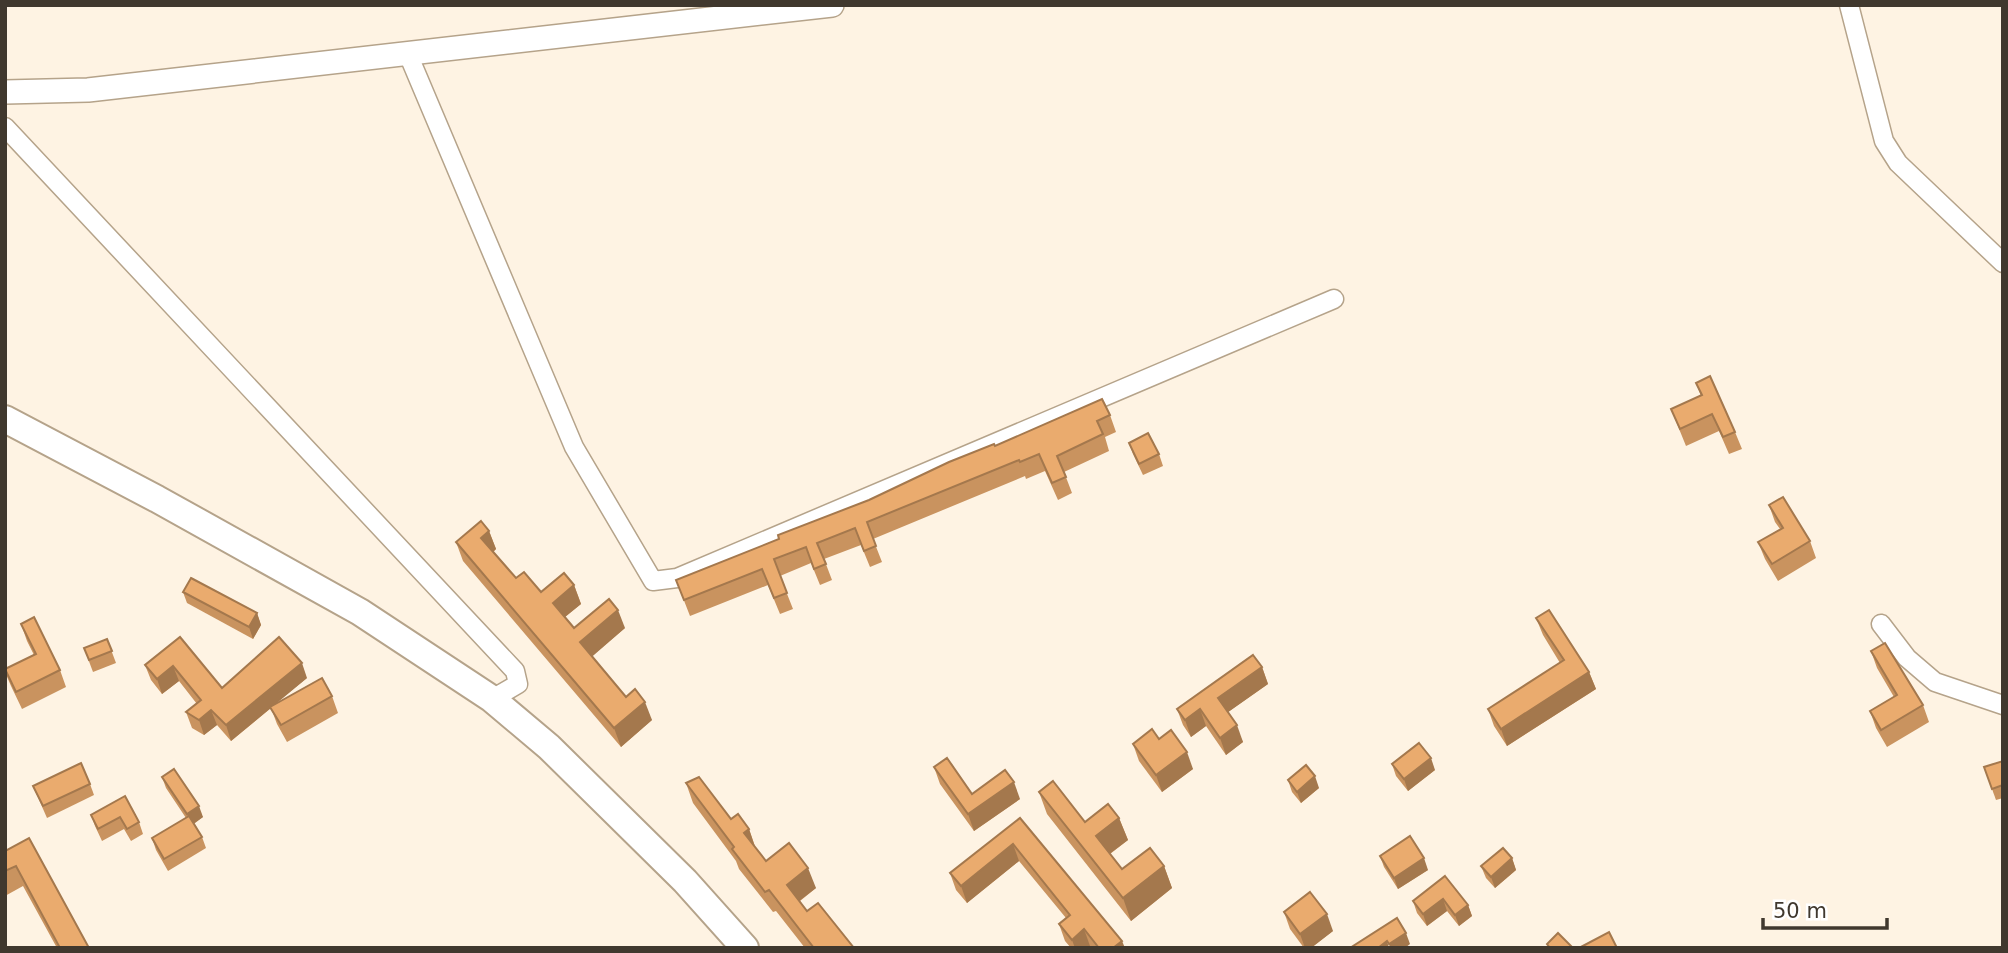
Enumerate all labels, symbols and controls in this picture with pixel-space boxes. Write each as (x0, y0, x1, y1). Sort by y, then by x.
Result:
scale bar (1763, 886, 1887, 930)
text: 50 m (1773, 899, 1827, 923)

